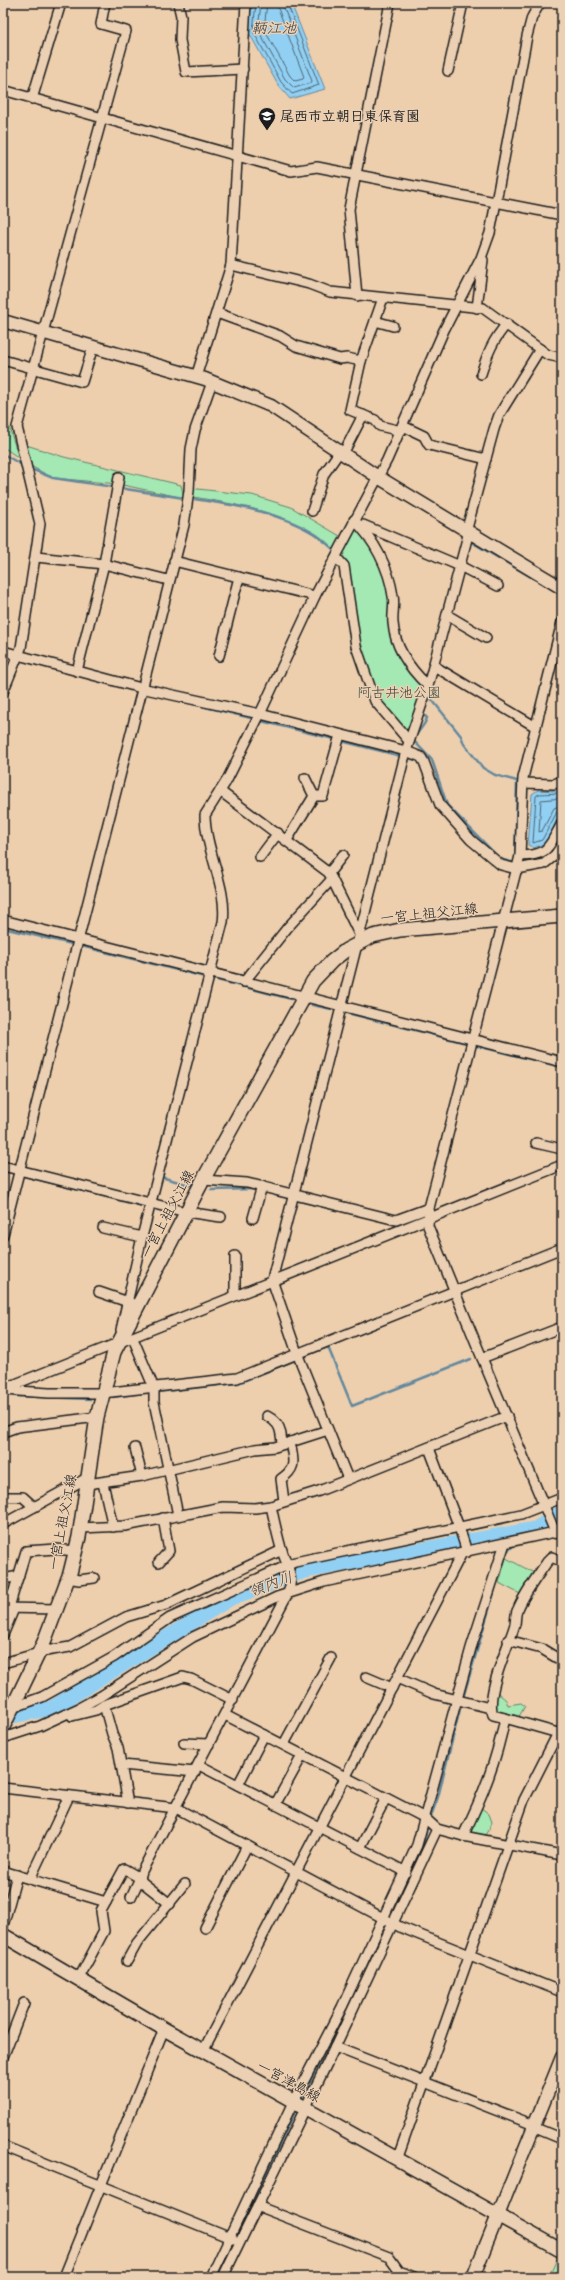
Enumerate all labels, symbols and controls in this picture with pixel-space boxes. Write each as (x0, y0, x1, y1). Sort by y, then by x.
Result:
water label: 鞆江池 (251, 17, 297, 38)
school or university icon: 尾西市立朝日東保育園 (257, 106, 277, 131)
place label: 尾西市立朝日東保育園 (280, 106, 420, 125)
park label: 阿古井池公園 (357, 682, 441, 701)
street label: 一宮上祖父江線 (379, 898, 479, 927)
street label: 一宮上祖父江線 (135, 1166, 198, 1261)
street label: 一宮上祖父江線 (43, 1472, 80, 1572)
water label: 領内川 (246, 1566, 296, 1601)
street label: 一宮津島線 (254, 2055, 324, 2106)

